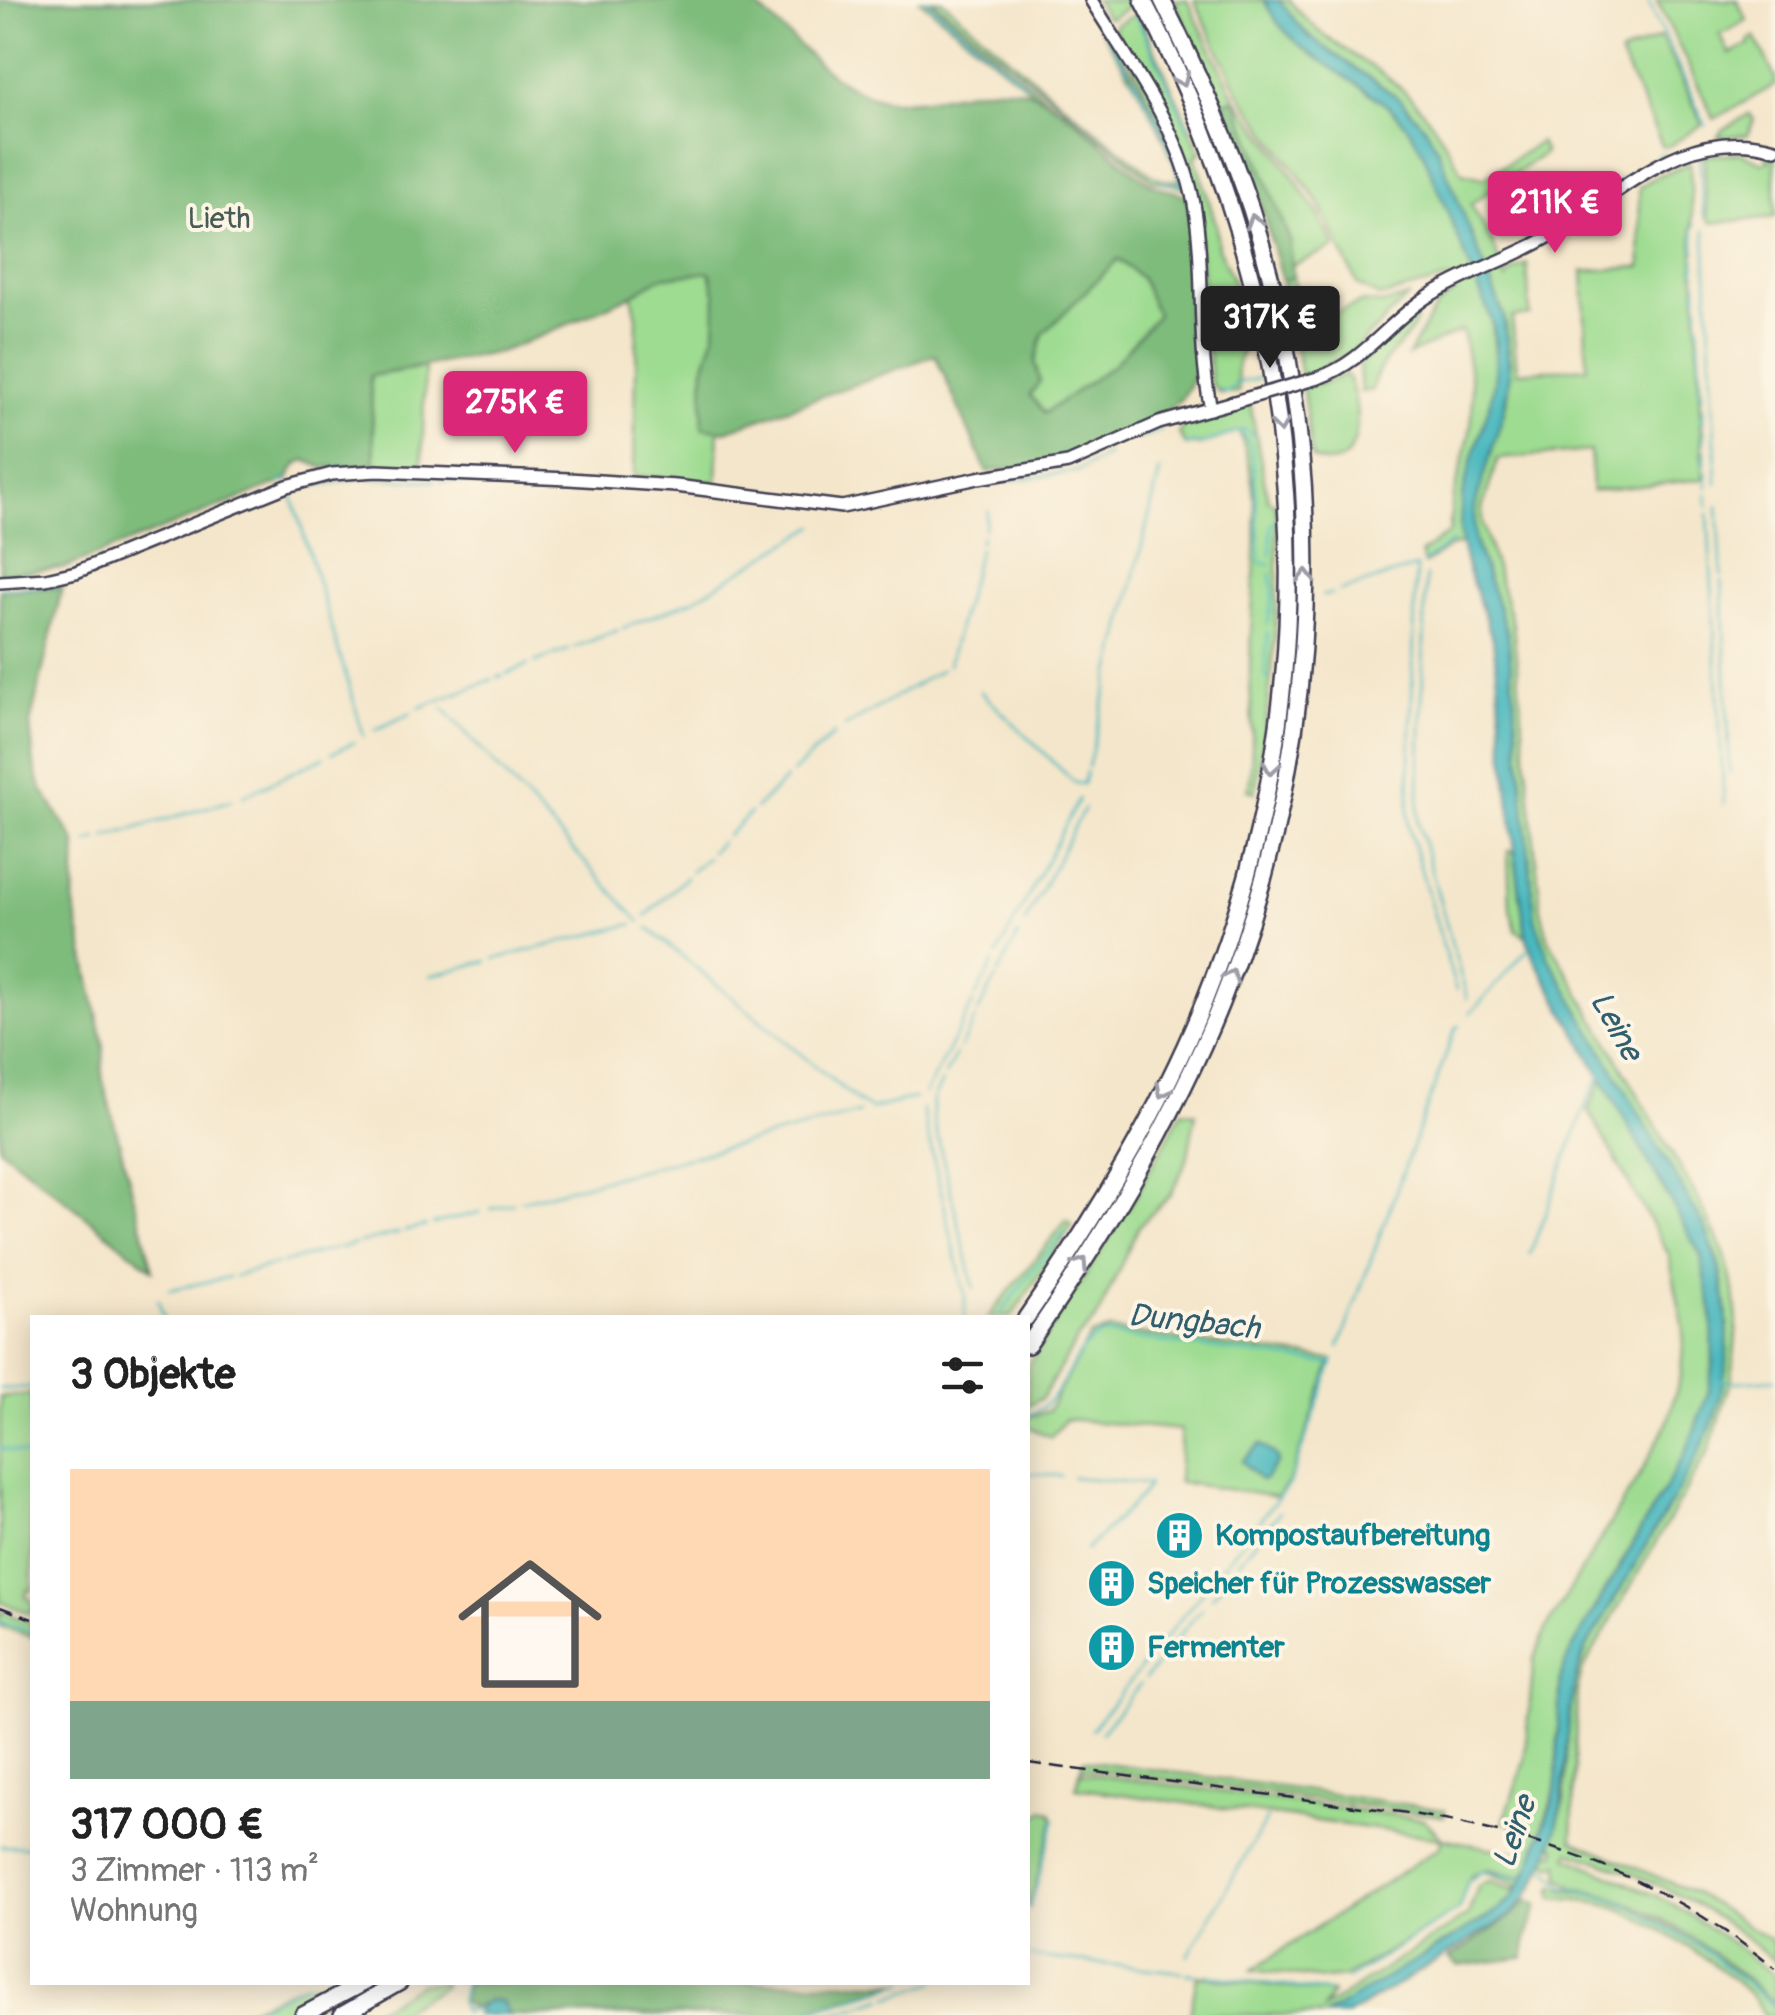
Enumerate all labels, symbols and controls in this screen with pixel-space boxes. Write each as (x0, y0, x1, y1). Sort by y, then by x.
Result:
one-way arrow (1169, 70, 1189, 88)
pin: 211K € (1474, 171, 1636, 256)
text: 211K € (1510, 183, 1600, 223)
park label: Lieth (187, 200, 251, 237)
one-way arrow (1245, 213, 1266, 230)
pin: 317K € (1189, 286, 1351, 371)
text: 317K € (1223, 298, 1317, 338)
pin: 275K € (434, 371, 596, 456)
text: 275K € (465, 383, 565, 423)
one-way arrow (1269, 418, 1290, 435)
one-way arrow (1295, 567, 1317, 582)
one-way arrow (1261, 759, 1282, 776)
one-way arrow (1219, 969, 1240, 986)
water label: Leine (1581, 984, 1653, 1070)
one-way arrow (1155, 1081, 1175, 1099)
one-way arrow (1069, 1257, 1088, 1275)
water label: Dungbach (1126, 1295, 1264, 1349)
icon: filters (935, 1348, 990, 1403)
text: 3 Objekte (70, 1349, 235, 1401)
building icon: Kompostaufbereitung (1154, 1509, 1206, 1561)
place label: Kompostaufbereitung (1215, 1517, 1490, 1554)
icon: home (440, 1534, 620, 1714)
building icon: Speicher für Prozesswasser (1086, 1557, 1138, 1609)
place label: Speicher für Prozesswasser (1147, 1565, 1491, 1602)
building icon: Fermenter (1086, 1621, 1138, 1673)
place label: Fermenter (1147, 1629, 1285, 1666)
water label: Leine (1484, 1788, 1547, 1873)
text: 317 000 € (70, 1799, 264, 1851)
text: 3 Zimmer · 113 m² (70, 1851, 319, 1891)
text: Wohnung (70, 1891, 198, 1931)

